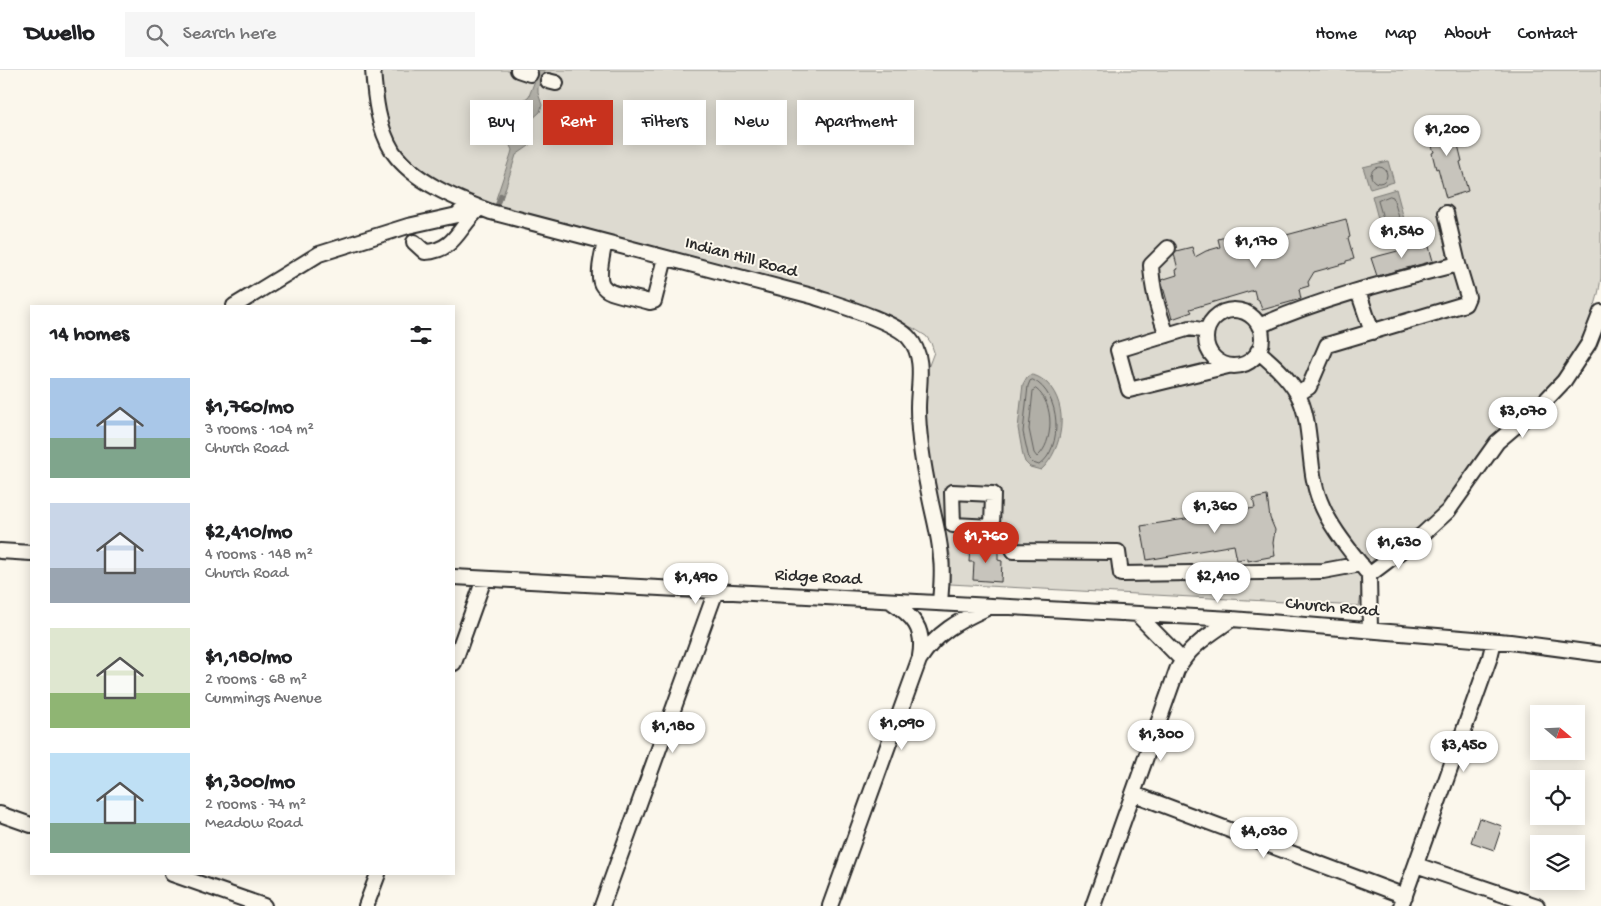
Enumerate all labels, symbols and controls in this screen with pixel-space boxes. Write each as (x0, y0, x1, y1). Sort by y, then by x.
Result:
search box (125, 12, 475, 57)
text: Dwello (25, 20, 95, 49)
icon: search (143, 21, 171, 49)
text: Search here (183, 23, 276, 46)
text: Home (1315, 24, 1357, 45)
text: Map (1385, 24, 1416, 45)
text: About (1444, 24, 1490, 45)
text: Contact (1518, 24, 1576, 45)
chip: Buy (470, 100, 533, 145)
chip: Rent (543, 100, 613, 145)
chip: Filters (623, 100, 706, 145)
chip: New (716, 100, 787, 145)
chip: Apartment (797, 100, 914, 145)
pin: $1,200 (1406, 114, 1488, 157)
text: $1,200 (1425, 121, 1469, 140)
pin: $1,540 (1361, 216, 1443, 259)
text: $1,540 (1380, 223, 1424, 242)
pin: $1,170 (1215, 226, 1297, 269)
street label: Indian Hill Road (682, 233, 801, 284)
text: $1,170 (1235, 233, 1277, 252)
icon: filters (407, 321, 435, 349)
text: 14 homes (50, 323, 129, 348)
text: $1,760/mo (205, 396, 294, 421)
pin: $3,070 (1482, 396, 1564, 439)
icon: home (90, 398, 150, 458)
text: $3,070 (1499, 403, 1547, 422)
text: 3 rooms · 104 m² (205, 421, 314, 440)
text: Church Road (205, 440, 288, 459)
pin: $1,360 (1174, 492, 1256, 534)
text: $1,360 (1193, 498, 1237, 517)
text: $2,410/mo (205, 521, 293, 546)
pin: $1,760 (945, 522, 1027, 564)
icon: home (90, 523, 150, 583)
text: $1,760 (964, 528, 1008, 547)
pin: $1,630 (1358, 528, 1440, 570)
text: $1,630 (1377, 534, 1421, 553)
text: 4 rooms · 148 m² (205, 546, 313, 565)
pin: $1,490 (655, 562, 737, 605)
pin: $2,410 (1177, 562, 1259, 604)
text: Church Road (205, 565, 288, 584)
street label: Ridge Road (774, 565, 863, 591)
text: $2,410 (1196, 568, 1240, 587)
text: $1,490 (674, 569, 718, 588)
street label: Church Road (1284, 593, 1381, 623)
text: $1,180/mo (205, 646, 292, 671)
icon: home (90, 648, 150, 708)
text: 2 rooms · 68 m² (205, 671, 307, 690)
text: Cummings Avenue (205, 690, 322, 709)
north arrow (1530, 705, 1585, 760)
map controls (1530, 705, 1585, 890)
pin: $1,090 (861, 708, 943, 751)
pin: $1,180 (632, 712, 714, 754)
text: $1,090 (880, 715, 924, 734)
text: $1,180 (652, 718, 694, 737)
pin: $1,300 (1120, 720, 1202, 762)
text: $1,300 (1138, 726, 1184, 745)
pin: $3,450 (1423, 730, 1505, 773)
text: $3,450 (1441, 737, 1487, 756)
button: locate (1530, 770, 1585, 825)
text: $1,300/mo (205, 771, 295, 796)
icon: home (90, 773, 150, 833)
text: 2 rooms · 74 m² (205, 796, 306, 815)
text: Meadow Road (205, 815, 302, 834)
pin: $4,030 (1223, 816, 1305, 859)
text: $4,030 (1241, 823, 1287, 842)
button: layers (1530, 835, 1585, 890)

